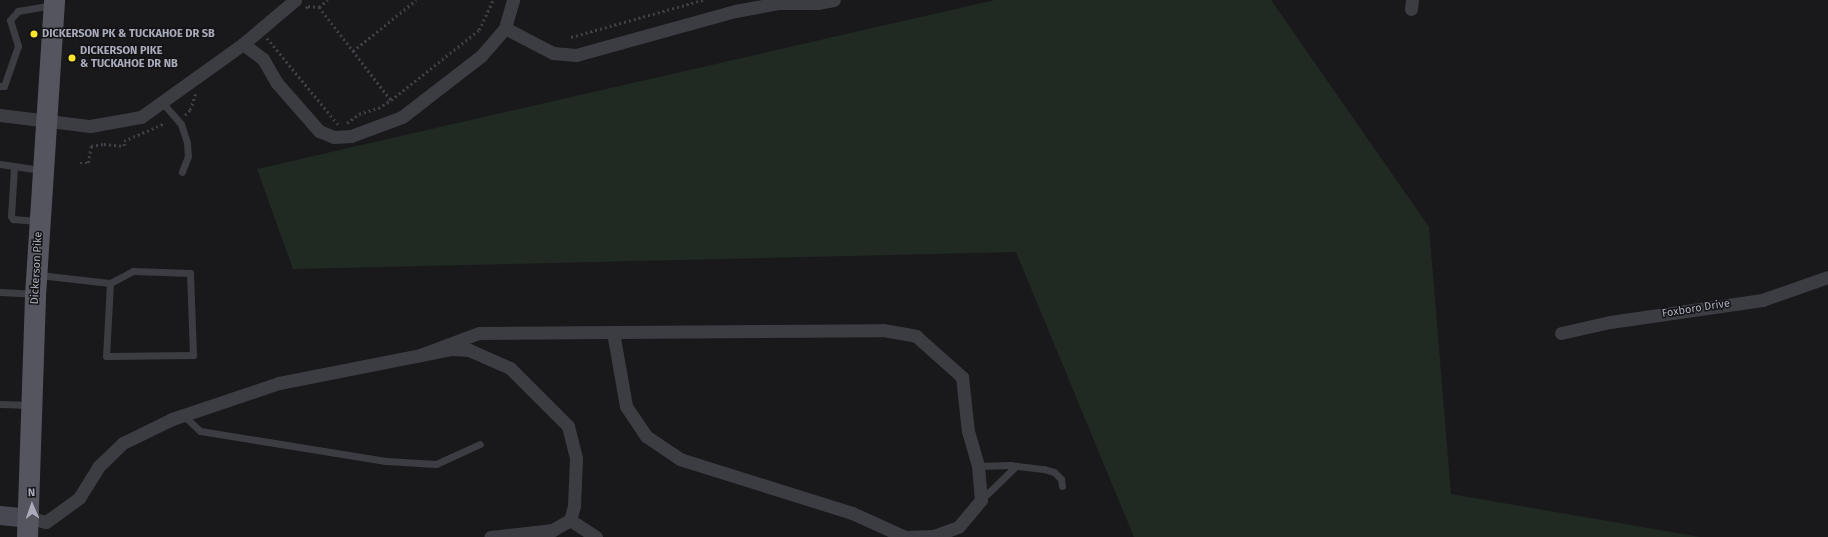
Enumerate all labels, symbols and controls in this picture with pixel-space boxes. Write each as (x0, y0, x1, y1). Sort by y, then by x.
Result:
place label: DICKERSON PK & TUCKAHOE DR SB (42, 27, 215, 41)
marker: DICKERSON PK & TUCKAHOE DR SB (29, 29, 39, 39)
place label: DICKERSON PIKE & TUCKAHOE DR NB (80, 45, 178, 71)
marker: DICKERSON PIKE & TUCKAHOE DR NB (67, 53, 77, 63)
street label: Dickerson Pike (28, 231, 46, 305)
street label: Foxboro Drive (1661, 297, 1731, 321)
north arrow (12, 485, 52, 525)
text: N (28, 486, 35, 499)

